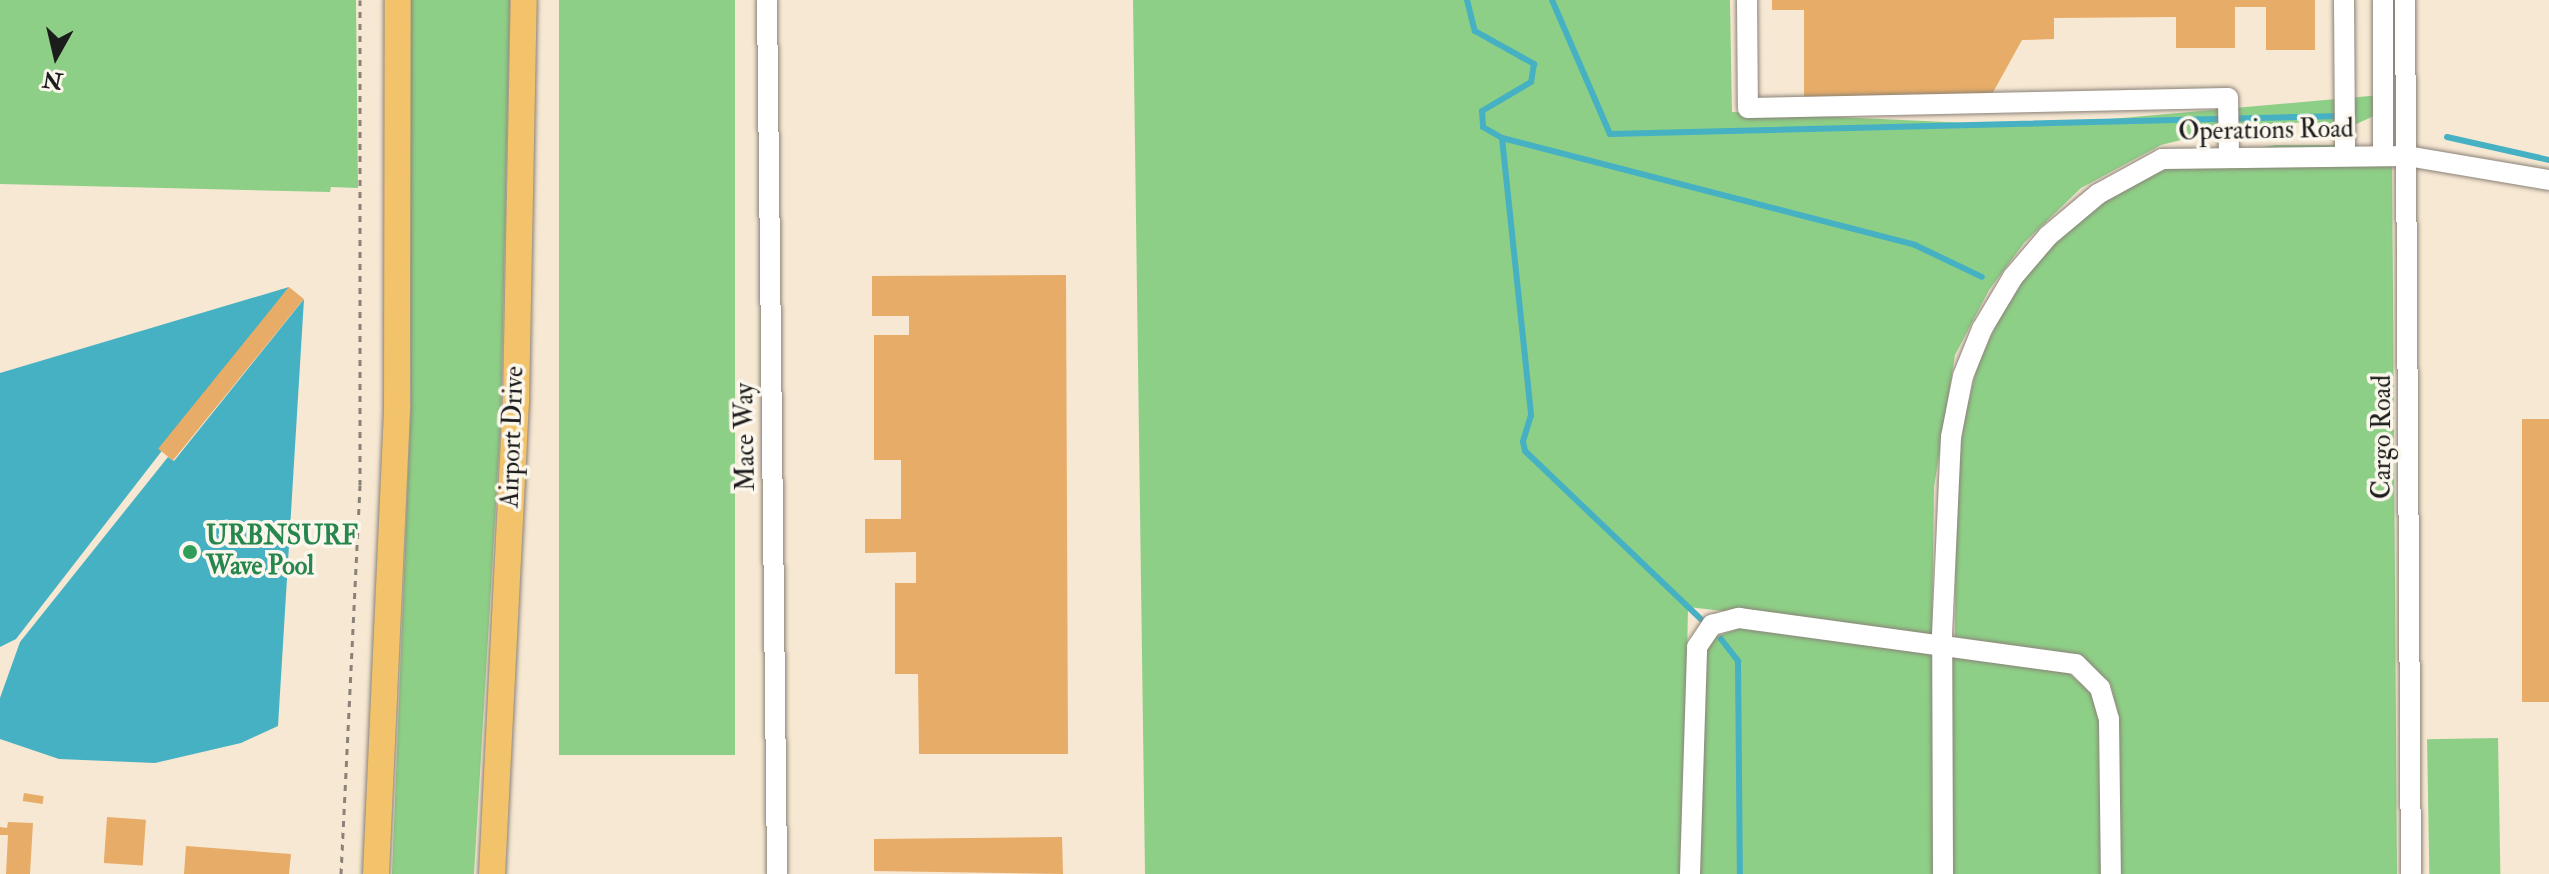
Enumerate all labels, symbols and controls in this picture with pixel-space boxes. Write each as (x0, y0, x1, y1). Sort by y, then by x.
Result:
north arrow (16, 16, 96, 96)
text: N (41, 65, 64, 95)
street label: Operations Road (2178, 114, 2354, 148)
street label: Airport Drive (495, 366, 531, 508)
street label: Cargo Road (2367, 375, 2399, 499)
street label: Mace Way (729, 382, 763, 492)
place label: URBNSURF Wave Pool (206, 521, 358, 582)
marker: URBNSURF Wave Pool (181, 543, 199, 561)

